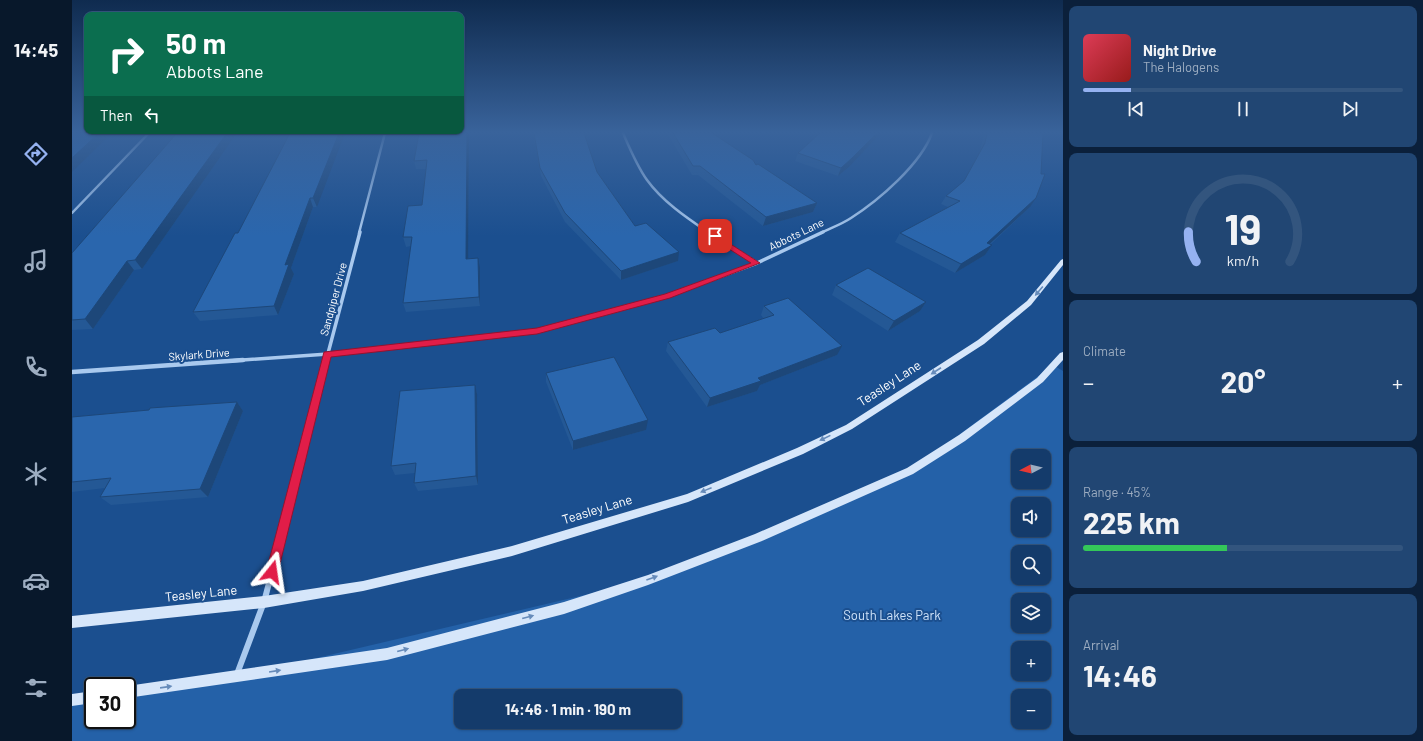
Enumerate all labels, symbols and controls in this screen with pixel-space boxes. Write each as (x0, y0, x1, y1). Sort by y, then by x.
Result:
text: 50 m (166, 26, 226, 60)
icon: right (100, 28, 152, 80)
text: 14:45 (14, 39, 58, 61)
text: Night Drive (1143, 41, 1216, 59)
text: The Halogens (1143, 59, 1219, 75)
text: Abbots Lane (166, 60, 264, 82)
icon: previous (1125, 98, 1147, 120)
icon: pause (1232, 98, 1254, 120)
icon: next (1339, 98, 1361, 120)
icon: left (141, 104, 163, 126)
text: Then (100, 106, 133, 124)
icon: directions (22, 140, 50, 168)
text: 19 (1225, 202, 1261, 252)
street label: Abbots Lane (766, 215, 826, 253)
pin (698, 219, 732, 253)
icon: arrive (704, 225, 726, 247)
icon: music (22, 247, 50, 275)
text: km/h (1227, 251, 1259, 268)
street label: Sandpiper Drive (317, 261, 349, 337)
one-way arrow (1034, 286, 1043, 297)
text: Climate (1083, 343, 1126, 359)
street label: Skylark Drive (168, 345, 230, 363)
icon: phone (22, 353, 50, 381)
street label: Teasley Lane (854, 357, 924, 409)
text: 20° (1220, 363, 1266, 399)
one-way arrow (931, 367, 941, 375)
text: − (1083, 369, 1094, 395)
text: + (1392, 369, 1403, 395)
one-way arrow (820, 435, 831, 441)
north arrow (1011, 449, 1051, 489)
map controls (1011, 449, 1051, 729)
icon: climate (22, 460, 50, 488)
text: Range · 45% (1083, 484, 1151, 500)
one-way arrow (701, 487, 712, 493)
street label: Teasley Lane (560, 491, 634, 527)
button: sound (1011, 497, 1051, 537)
text: 225 km (1083, 504, 1180, 540)
button: search (1011, 545, 1051, 585)
position arrow (251, 551, 293, 593)
icon: car (22, 567, 50, 595)
one-way arrow (647, 575, 659, 581)
street label: Teasley Lane (164, 581, 238, 605)
button: layers (1011, 593, 1051, 633)
park label: South Lakes Park (843, 607, 941, 623)
one-way arrow (523, 614, 535, 620)
text: Arrival (1083, 637, 1119, 653)
button: + (1011, 641, 1051, 681)
one-way arrow (397, 647, 409, 653)
text: 14:46 (1083, 657, 1157, 693)
one-way arrow (268, 668, 281, 674)
icon: filters (22, 674, 50, 702)
speed limit sign: 30 (84, 677, 136, 729)
one-way arrow (160, 684, 172, 690)
button: − (1011, 689, 1051, 729)
text: 14:46 · 1 min · 190 m (505, 700, 631, 718)

